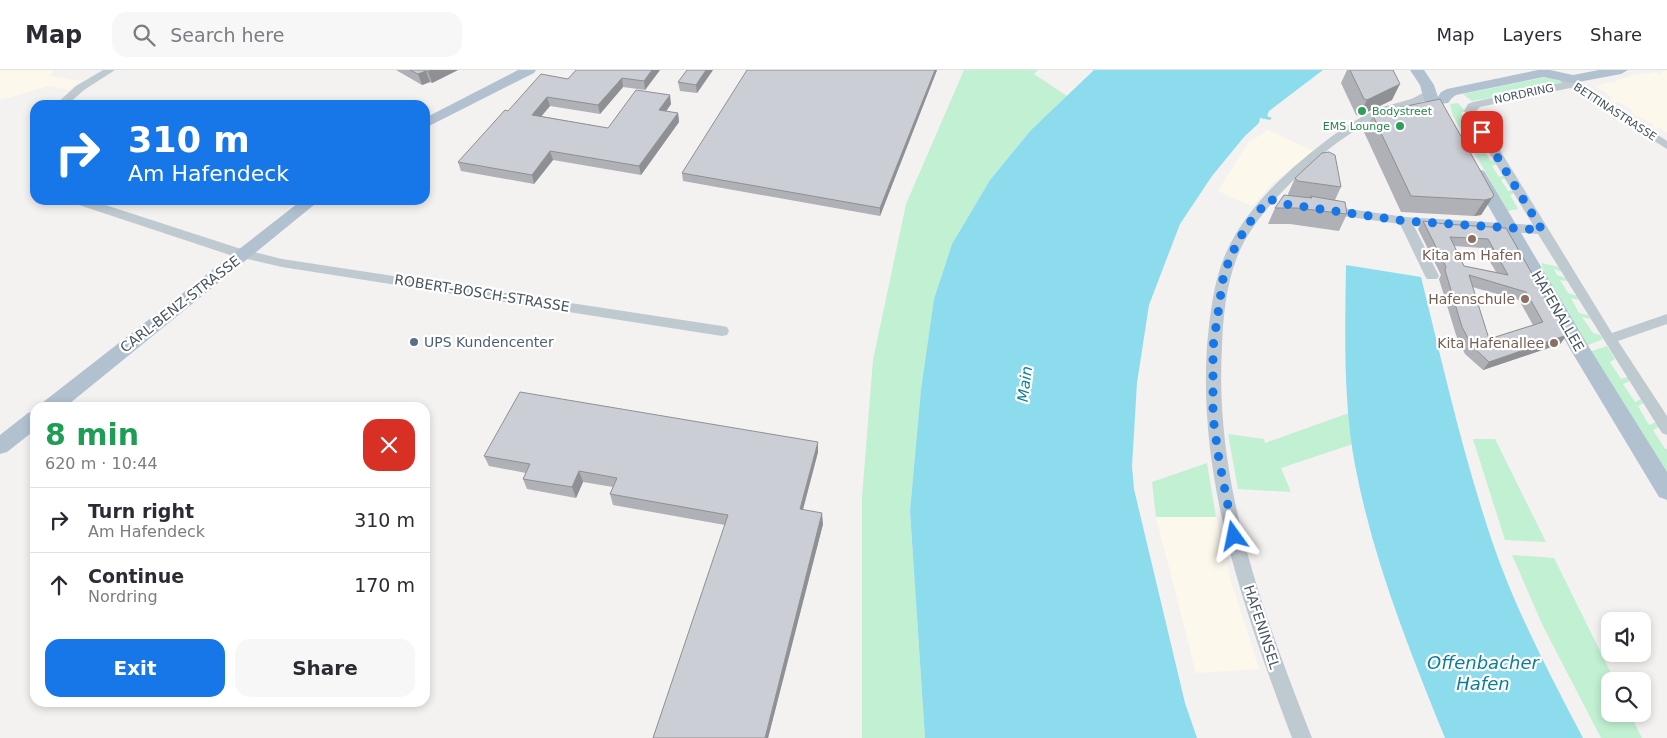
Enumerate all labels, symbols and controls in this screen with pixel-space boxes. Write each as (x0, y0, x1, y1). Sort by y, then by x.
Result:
search box (112, 12, 462, 57)
text: Map (25, 21, 82, 49)
icon: search (130, 21, 158, 49)
text: Search here (170, 24, 284, 46)
text: Map (1436, 24, 1474, 45)
text: Layers (1502, 24, 1562, 45)
text: Share (1590, 24, 1642, 45)
street label: BETTINASTRASSE (1571, 80, 1659, 144)
street label: NORDRING (1493, 81, 1555, 107)
marker: Bodystreet (1356, 105, 1368, 117)
place label: Bodystreet (1372, 105, 1433, 118)
pin (1461, 111, 1503, 153)
icon: arrive (1468, 118, 1496, 146)
icon: right (45, 120, 110, 185)
text: 310 m (128, 120, 250, 160)
place label: EMS Lounge (1323, 120, 1390, 133)
marker: EMS Lounge (1394, 120, 1406, 132)
text: Am Hafendeck (128, 161, 289, 186)
marker: Kita am Hafen (1466, 233, 1478, 245)
place label: Kita am Hafen (1422, 247, 1522, 263)
street label: CARL-BENZ-STRASSE (117, 252, 243, 356)
street label: HAFENALLEE (1528, 268, 1588, 354)
street label: ROBERT-BOSCH-STRASSE (393, 271, 571, 315)
place label: Hafenschule (1428, 291, 1515, 307)
marker: Hafenschule (1519, 293, 1531, 305)
place label: UPS Kundencenter (424, 334, 554, 350)
place label: Kita Hafenallee (1437, 335, 1544, 351)
marker: UPS Kundencenter (408, 336, 420, 348)
marker: Kita Hafenallee (1548, 337, 1560, 349)
water label: Main (1014, 365, 1036, 403)
text: 8 min (45, 417, 139, 452)
button: close (363, 419, 415, 471)
text: 620 m · 10:44 (45, 454, 158, 473)
text: Turn right (88, 500, 194, 522)
icon: right (45, 506, 73, 534)
text: 310 m (354, 509, 415, 531)
position arrow (1207, 509, 1259, 561)
text: Am Hafendeck (88, 522, 205, 541)
text: Continue (88, 565, 184, 587)
icon: ahead (45, 571, 73, 599)
text: 170 m (354, 574, 415, 596)
street label: HAFENINSEL (1241, 583, 1283, 671)
text: Nordring (88, 587, 158, 606)
map controls (1601, 612, 1651, 722)
button: sound (1601, 612, 1651, 662)
button: Exit (45, 639, 225, 697)
button: Share (235, 639, 415, 697)
water label: Offenbacher Hafen (1427, 652, 1541, 694)
button: search (1601, 672, 1651, 722)

